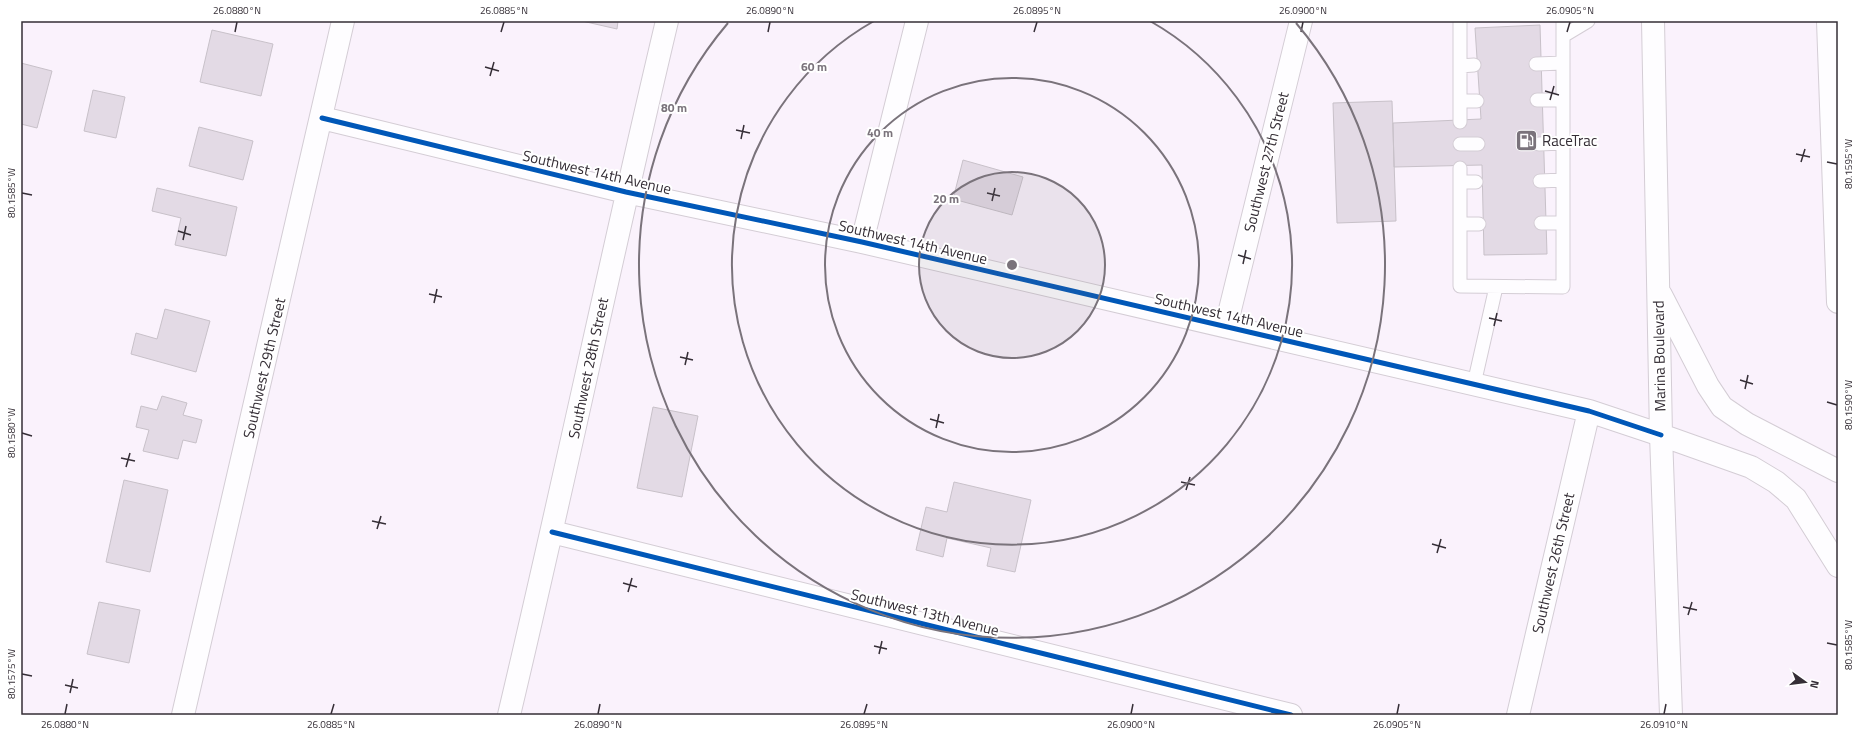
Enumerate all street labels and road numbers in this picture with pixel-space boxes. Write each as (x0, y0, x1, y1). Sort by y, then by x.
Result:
street label: Southwest 27th Street (1237, 89, 1295, 235)
street label: Southwest 14th Avenue (520, 144, 674, 200)
street label: Southwest 14th Avenue (836, 214, 990, 270)
street label: Southwest 14th Avenue (1152, 287, 1306, 343)
street label: Southwest 29th Street (237, 295, 292, 441)
street label: Southwest 28th Street (562, 295, 614, 441)
street label: Marina Boulevard (1647, 300, 1671, 412)
street label: Southwest 26th Street (1526, 490, 1581, 636)
street label: Southwest 13th Avenue (848, 582, 1002, 642)

